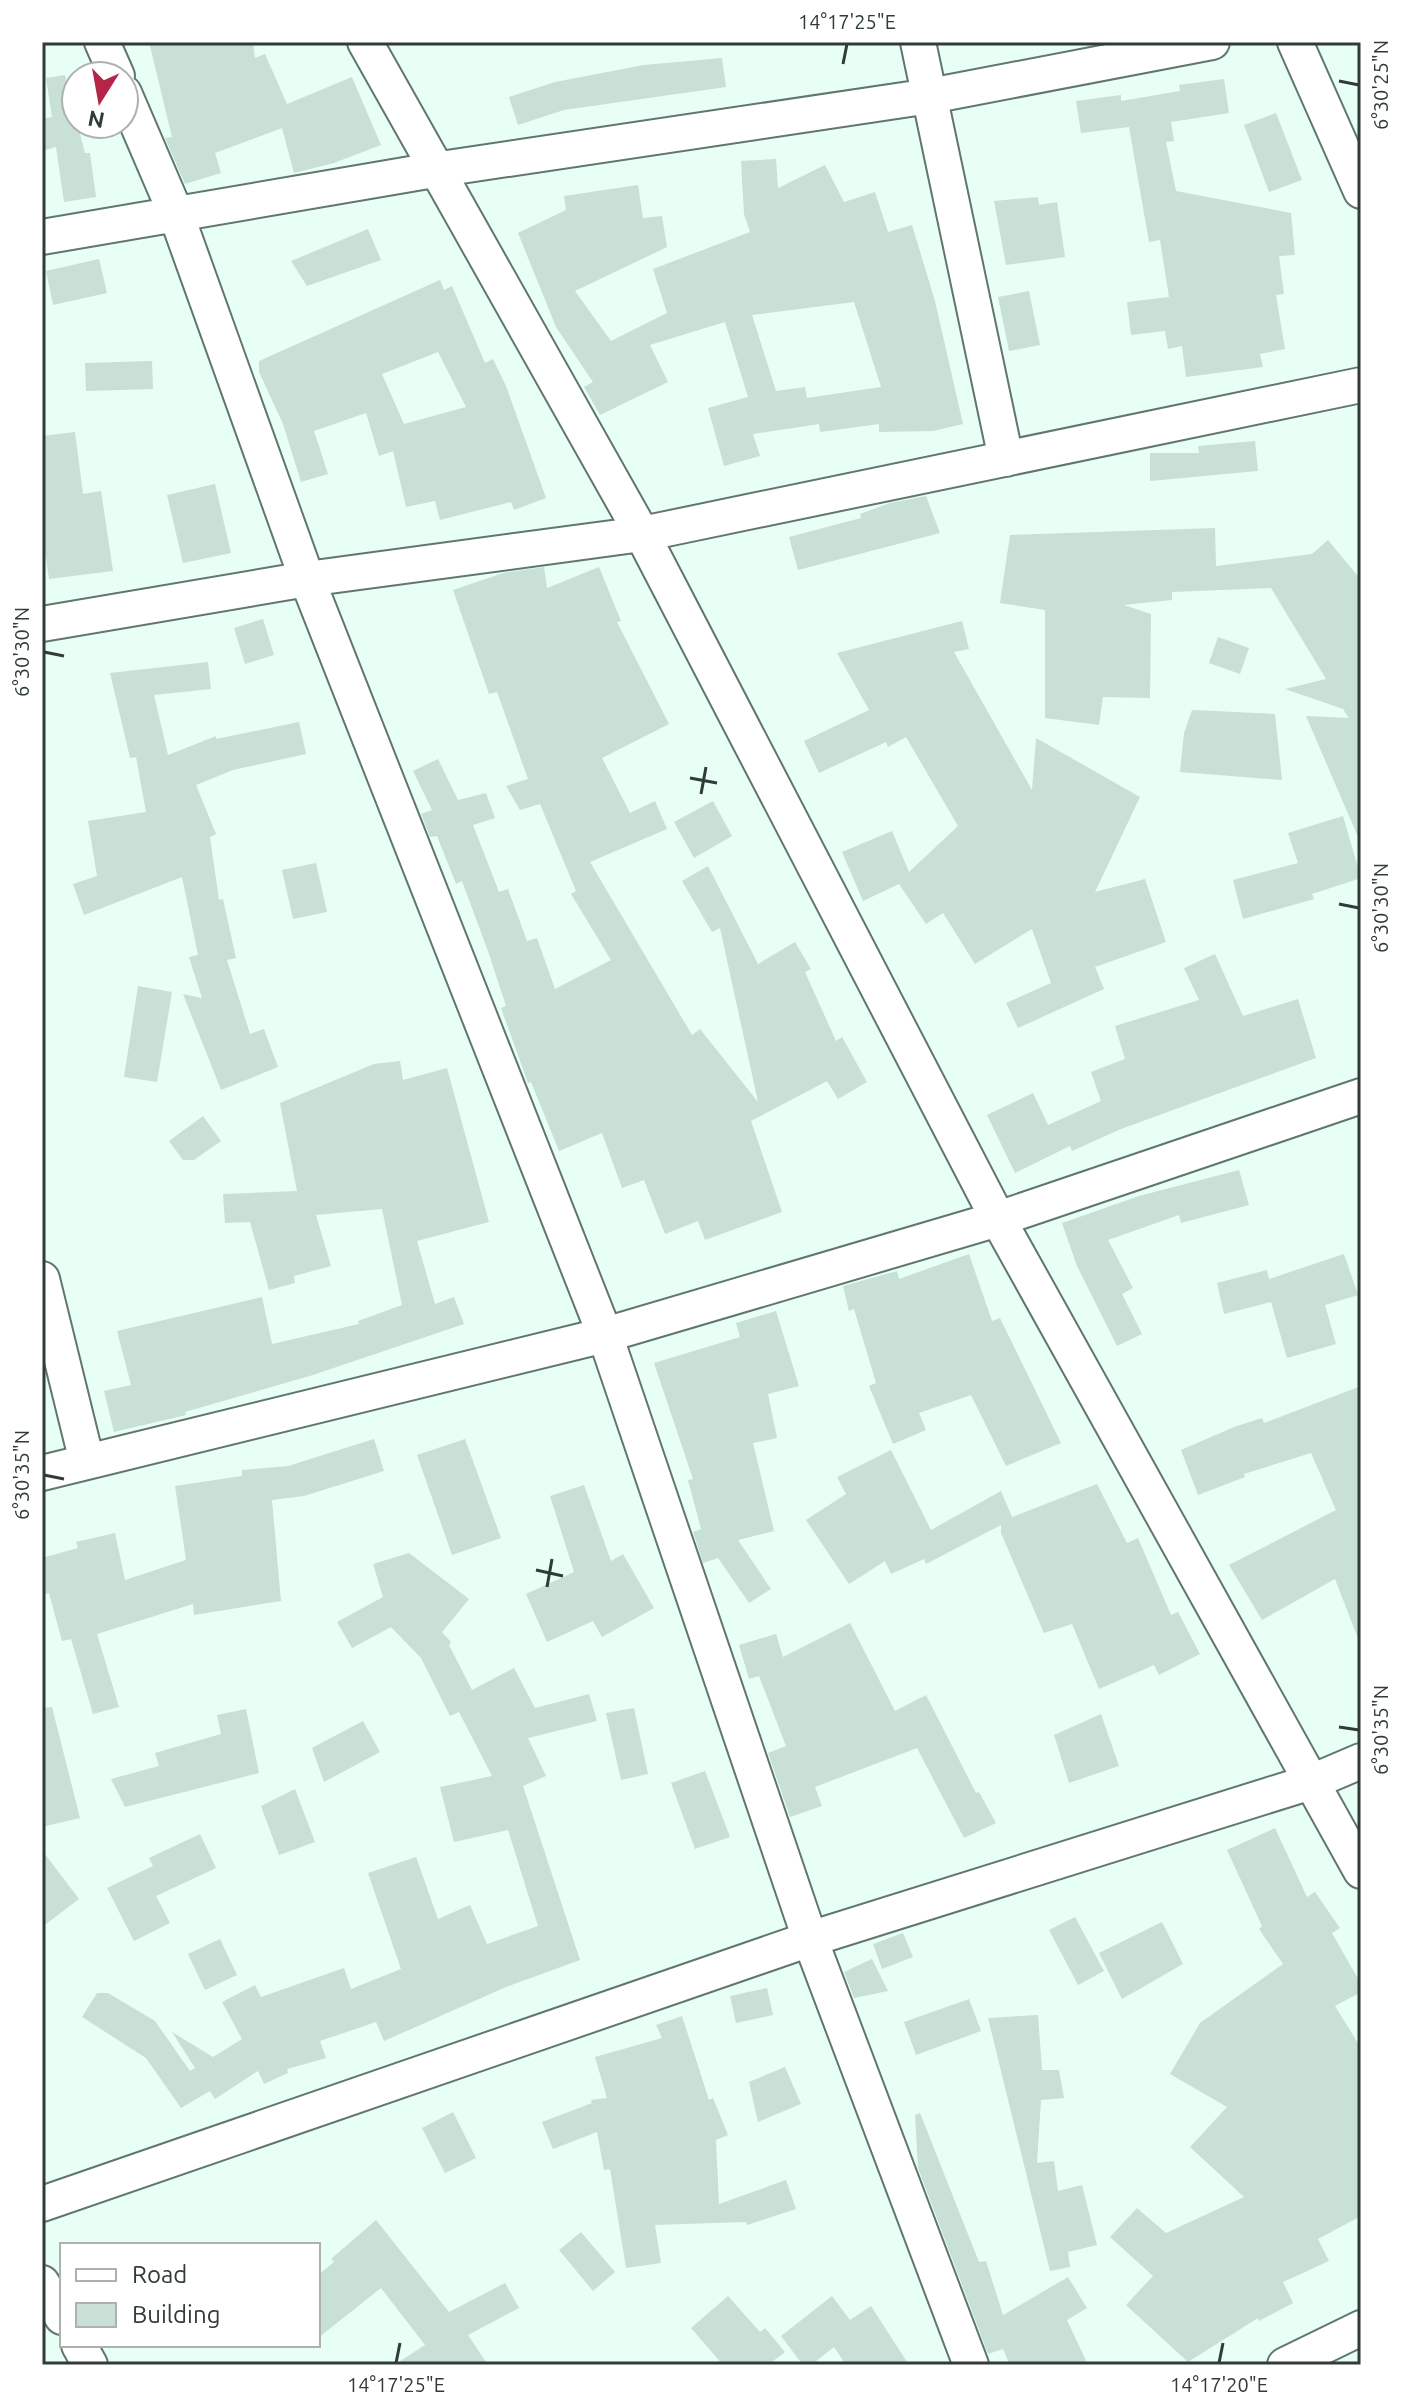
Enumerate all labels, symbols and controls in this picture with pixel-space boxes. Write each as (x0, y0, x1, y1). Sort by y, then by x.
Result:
text: 14°17'25"E (798, 10, 896, 33)
text: 6°30'25"N (1369, 40, 1392, 130)
north arrow (60, 60, 140, 140)
text: N (86, 106, 107, 134)
text: 6°30'30"N (10, 607, 33, 697)
text: 6°30'30"N (1369, 863, 1392, 953)
text: 6°30'35"N (10, 1430, 33, 1520)
text: 6°30'35"N (1369, 1685, 1392, 1775)
legend (60, 2243, 320, 2347)
text: Road (132, 2261, 187, 2288)
text: Building (132, 2301, 220, 2328)
text: 14°17'25"E (347, 2373, 445, 2396)
text: 14°17'20"E (1170, 2373, 1268, 2396)

